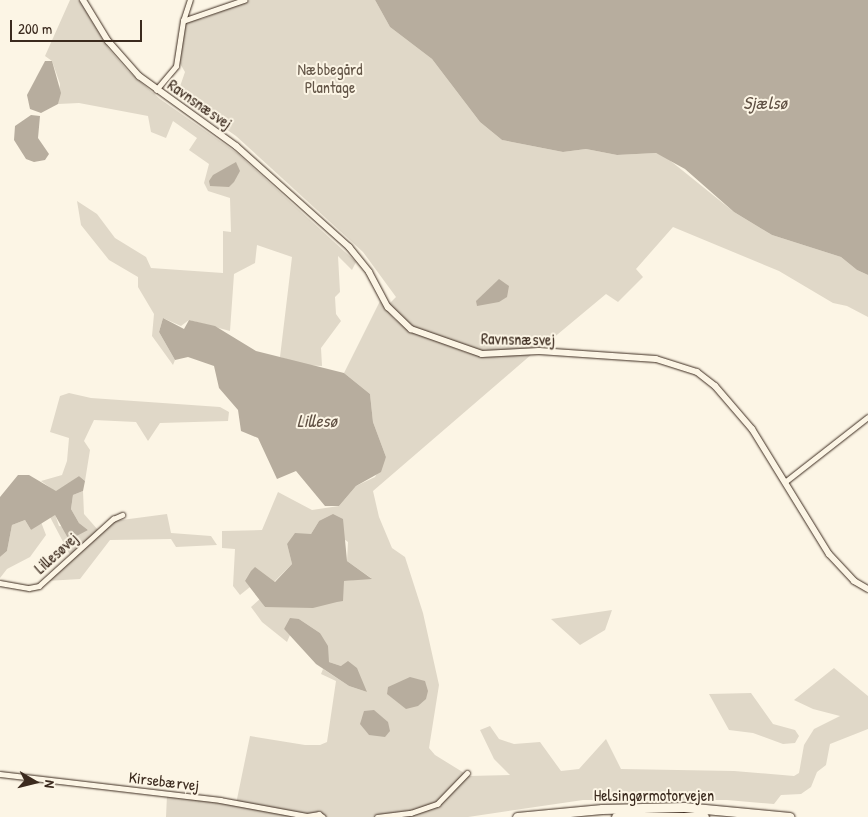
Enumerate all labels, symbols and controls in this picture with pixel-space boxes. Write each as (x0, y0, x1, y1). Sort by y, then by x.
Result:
scale bar (12, 10, 145, 42)
text: 200 m (18, 18, 52, 39)
park label: Næbbegård Plantage (298, 59, 362, 97)
street label: Ravnsnæsvej (164, 75, 236, 133)
water label: Sjælsø (743, 92, 787, 114)
street label: Ravnsnæsvej (481, 329, 555, 349)
water label: Lillesø (297, 410, 337, 432)
street label: Lillesøvej (30, 528, 82, 578)
north arrow (10, 757, 60, 807)
street label: Kirsebærvej (128, 767, 200, 795)
text: N (40, 779, 60, 789)
street label: Helsingørmotorvejen (594, 785, 714, 805)

